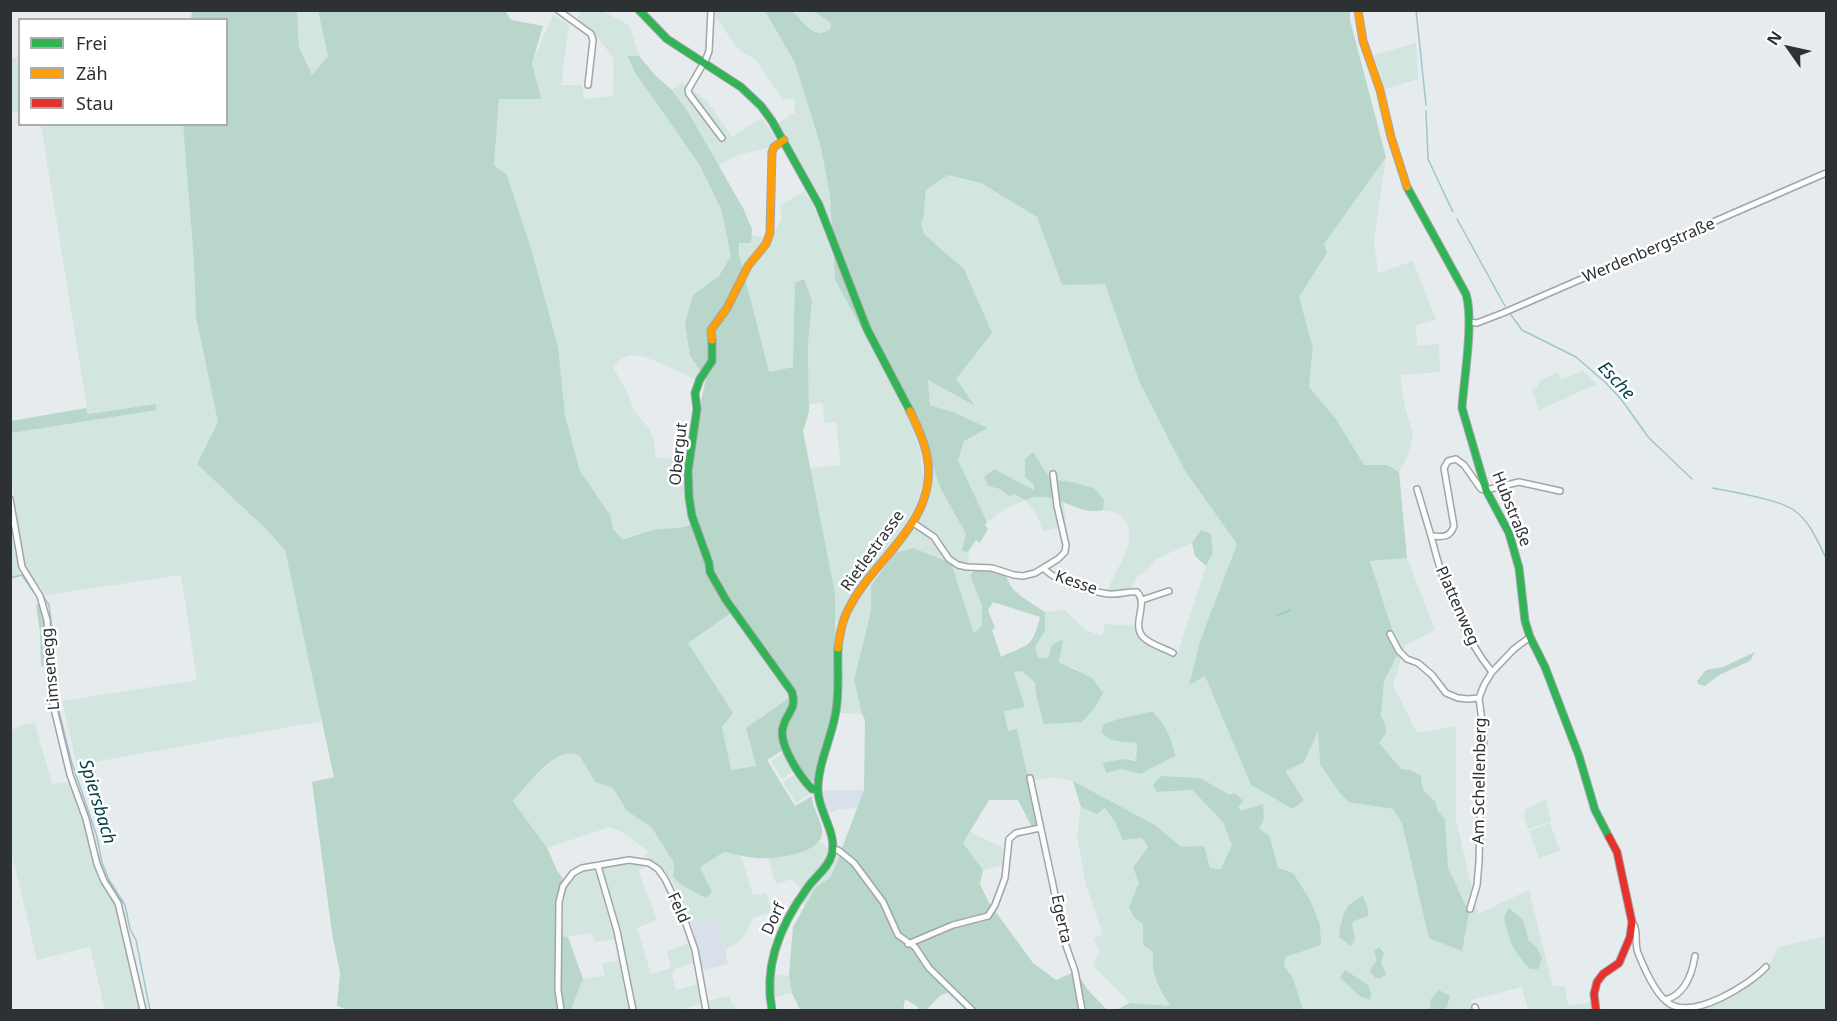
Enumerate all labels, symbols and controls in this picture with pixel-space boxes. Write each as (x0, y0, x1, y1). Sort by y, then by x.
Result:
legend (18, 18, 228, 126)
north arrow (1759, 18, 1819, 78)
text: N (1761, 26, 1787, 49)
text: Frei (76, 31, 107, 55)
text: Zäh (76, 61, 108, 85)
text: Stau (76, 91, 114, 115)
street label: Werdenbergstraße (1580, 214, 1718, 288)
water label: Esche (1593, 357, 1639, 405)
street label: Obergut (666, 422, 692, 486)
street label: Hubstraße (1487, 469, 1535, 549)
street label: Rietlestrasse (837, 507, 909, 595)
street label: Plattenweg (1431, 563, 1483, 649)
street label: Kesse (1052, 567, 1100, 599)
street label: Limsenegg (38, 627, 64, 711)
street label: Am Schellenberg (1469, 717, 1491, 845)
water label: Spiersbach (74, 757, 120, 847)
street label: Feld (663, 890, 693, 926)
street label: Egerta (1047, 893, 1075, 945)
street label: Dorf (758, 900, 790, 938)

